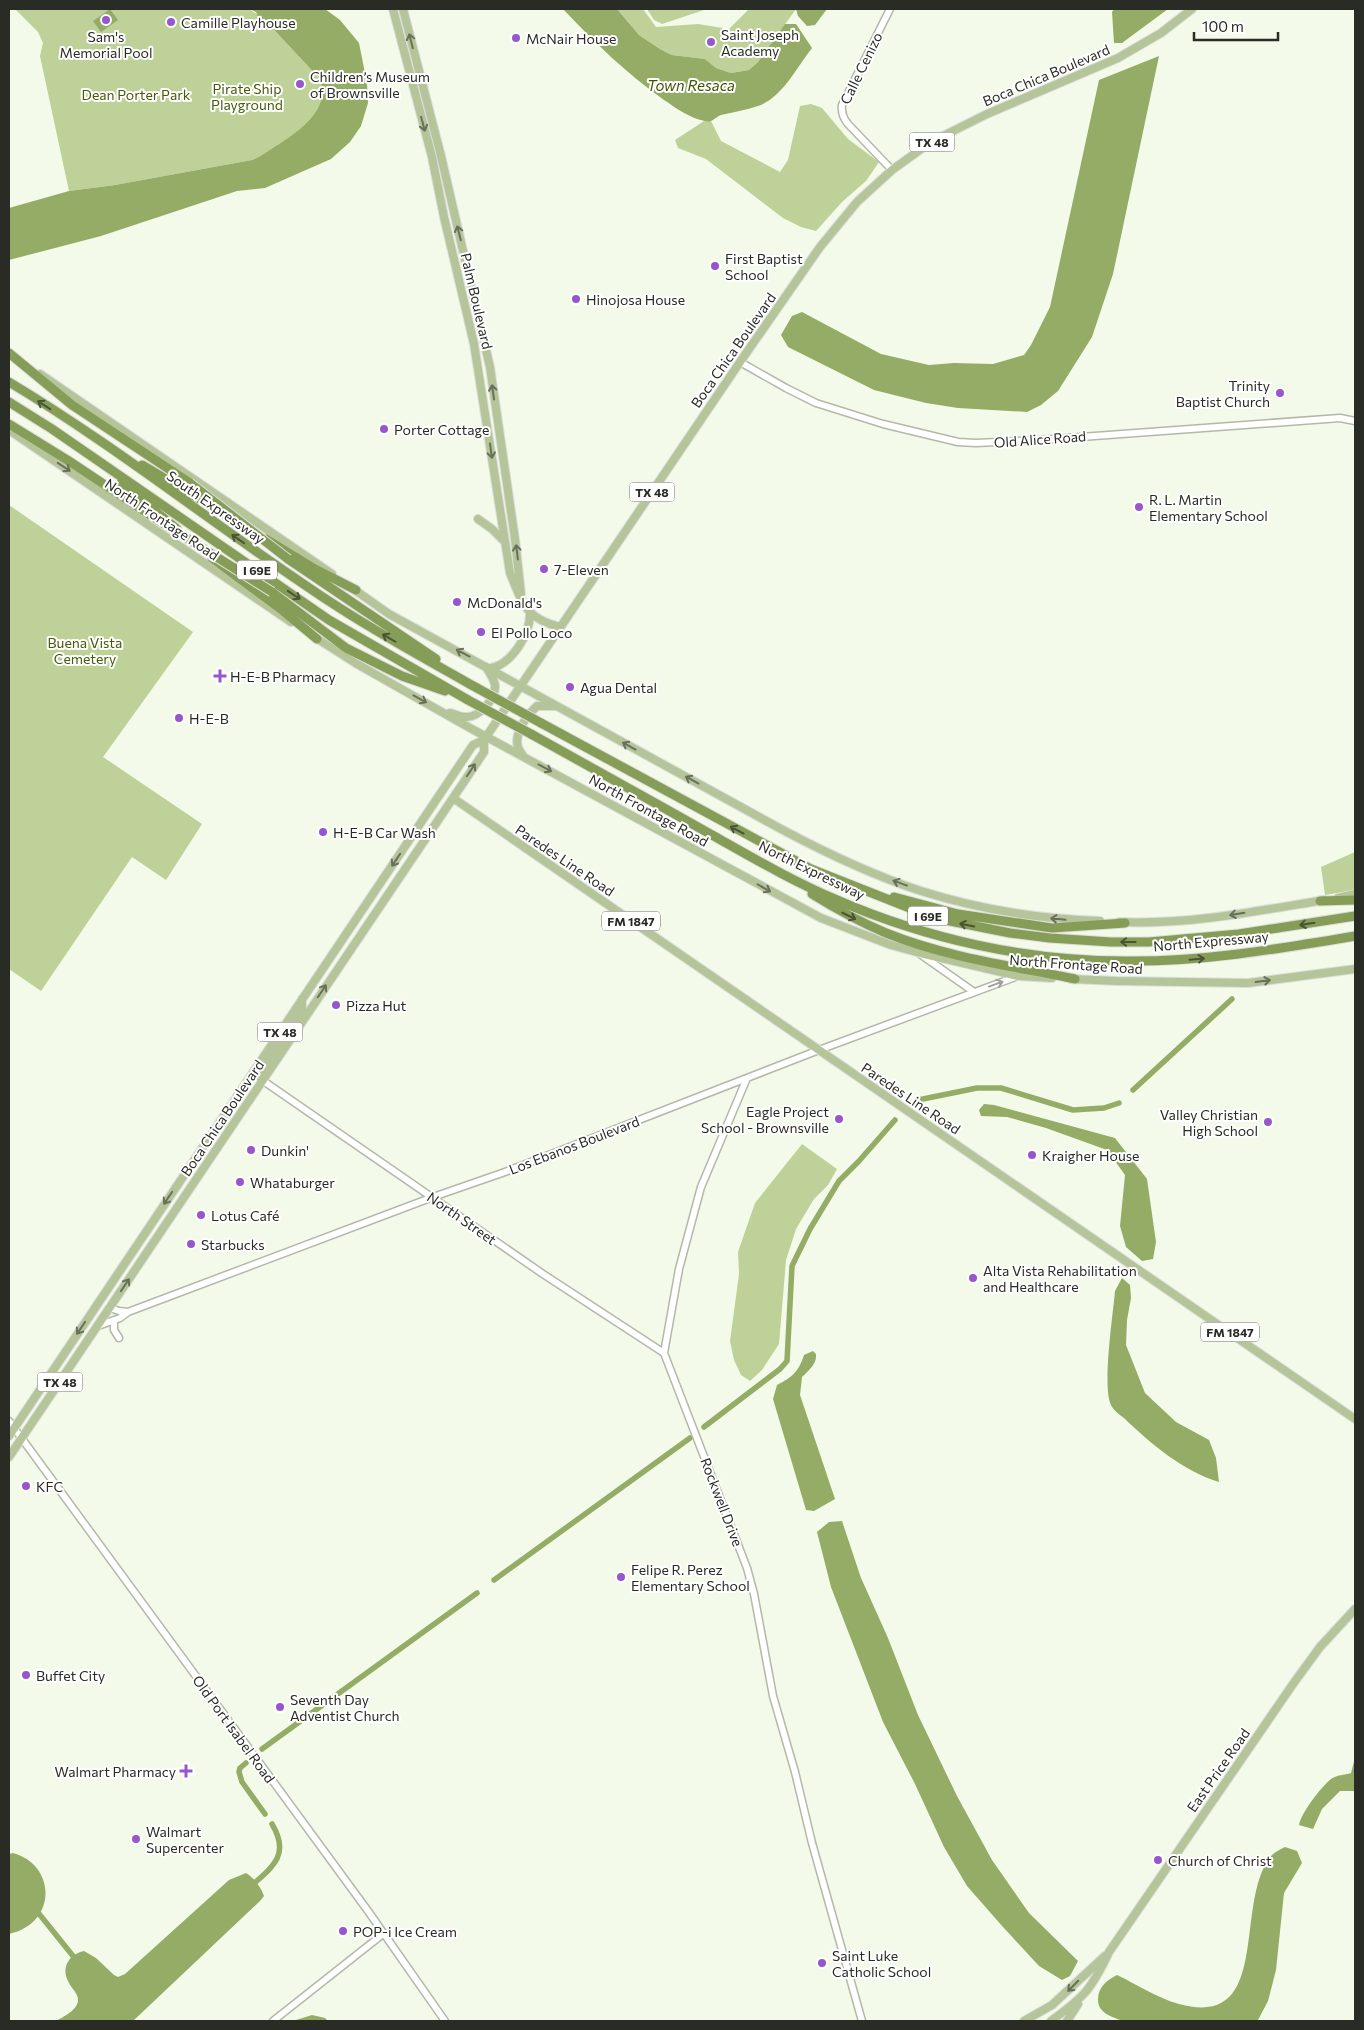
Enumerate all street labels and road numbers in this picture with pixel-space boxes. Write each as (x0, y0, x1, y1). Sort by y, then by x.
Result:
street label: Calle Cenizo (836, 29, 886, 107)
street label: Boca Chica Boulevard (980, 41, 1112, 109)
road number: TX 48 (910, 132, 954, 152)
street label: Palm Boulevard (458, 251, 496, 351)
street label: Boca Chica Boulevard (687, 289, 779, 411)
street label: Old Alice Road (993, 427, 1087, 451)
street label: South Expressway (164, 467, 268, 547)
street label: North Frontage Road (102, 475, 222, 563)
road number: TX 48 (630, 482, 674, 502)
road number: I 69E (237, 560, 277, 580)
street label: North Frontage Road (586, 770, 712, 850)
street label: Paredes Line Road (512, 821, 618, 899)
street label: North Expressway (756, 837, 868, 903)
road number: I 69E (908, 906, 948, 926)
road number: FM 1847 (602, 911, 660, 930)
street label: North Expressway (1153, 927, 1269, 955)
street label: North Frontage Road (1009, 951, 1143, 977)
road number: TX 48 (258, 1022, 302, 1042)
street label: Boca Chica Boulevard (177, 1057, 267, 1179)
street label: Paredes Line Road (858, 1059, 964, 1137)
street label: Los Ebanos Boulevard (506, 1112, 642, 1178)
street label: North Street (424, 1188, 500, 1248)
road number: FM 1847 (1201, 1322, 1259, 1341)
road number: TX 48 (38, 1372, 82, 1391)
street label: Rockwell Drive (697, 1455, 747, 1549)
street label: Old Port Isabel Road (189, 1672, 279, 1786)
street label: East Price Road (1183, 1725, 1253, 1815)

